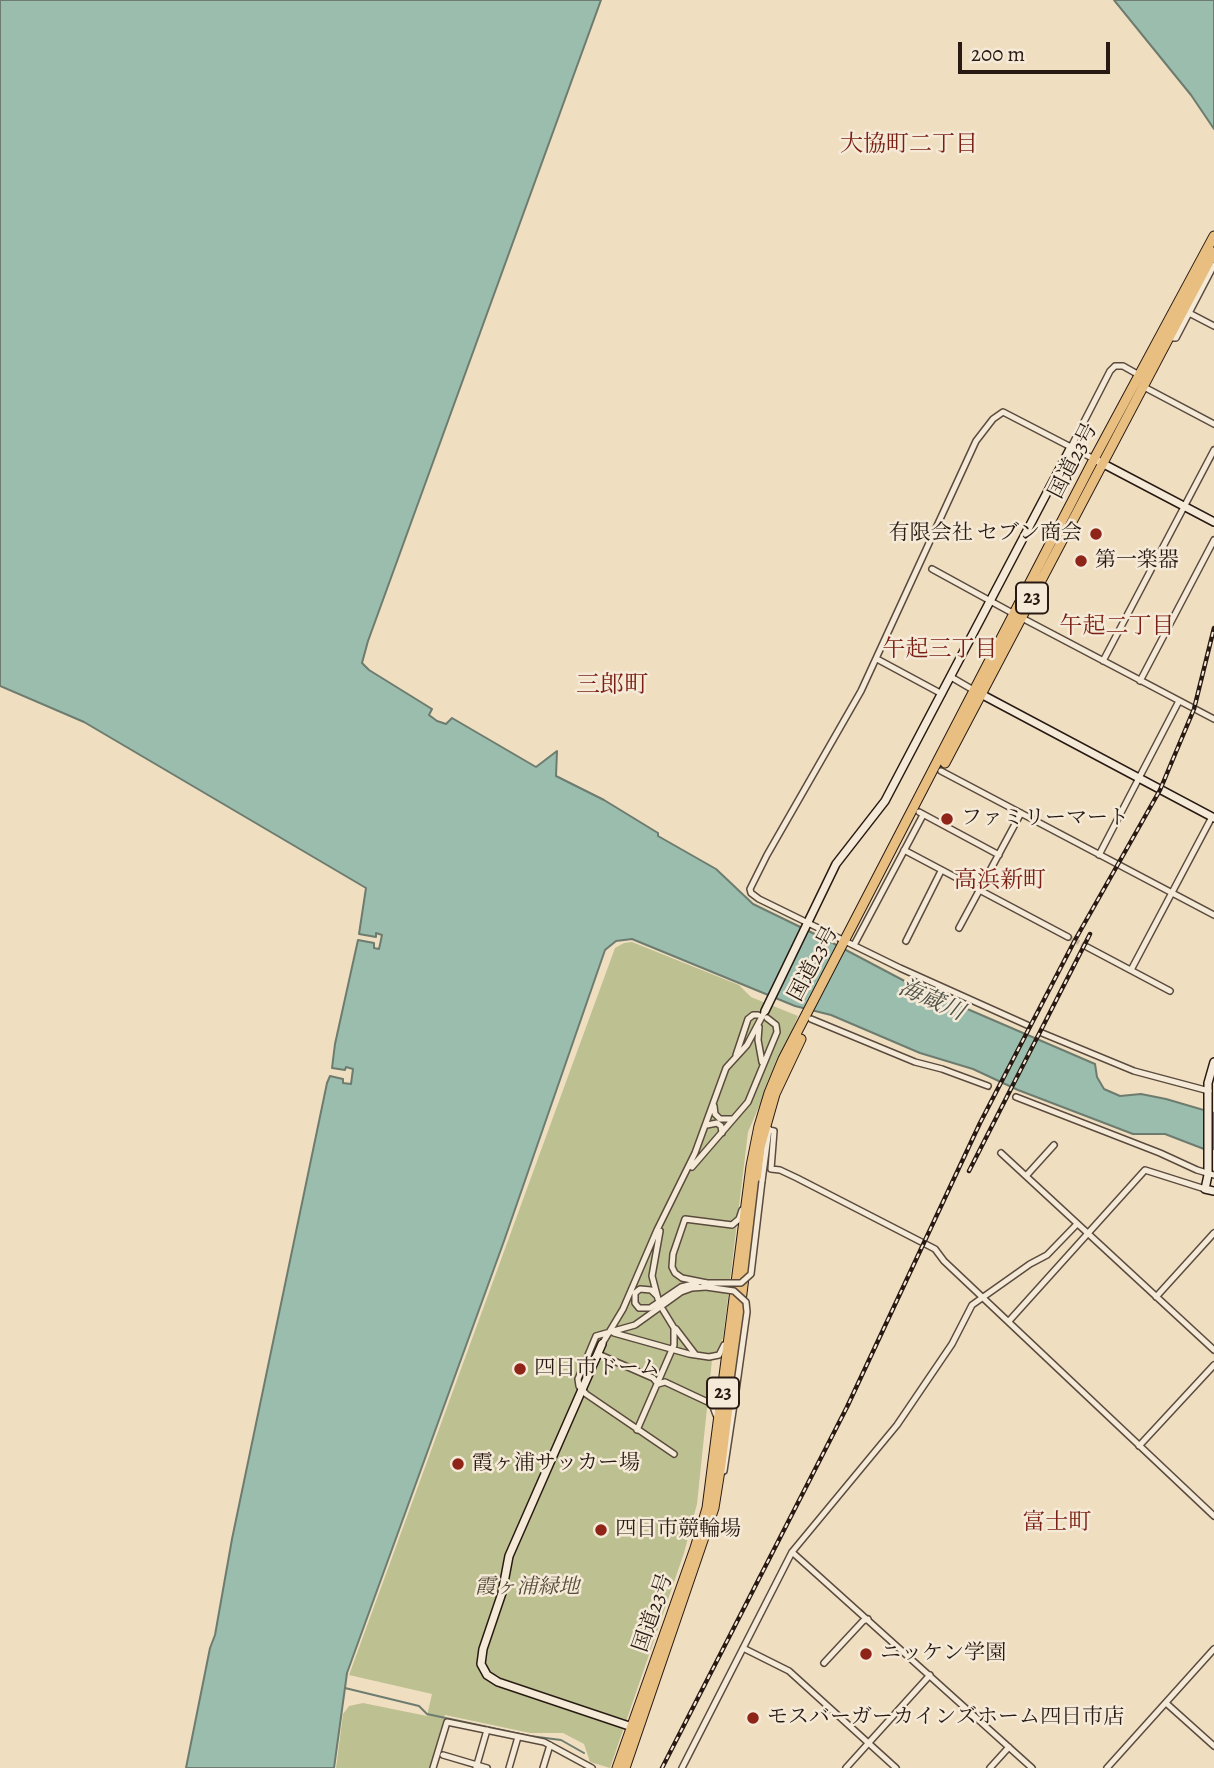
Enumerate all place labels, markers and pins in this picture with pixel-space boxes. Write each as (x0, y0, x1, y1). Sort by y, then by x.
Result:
place label: 有限会社 セブン商会 (889, 521, 1082, 547)
marker: 有限会社 セブン商会 (1088, 526, 1104, 542)
place label: 第一楽器 (1095, 548, 1179, 574)
marker: 第一楽器 (1073, 553, 1089, 569)
place label: ファミリーマート (961, 806, 1129, 832)
marker: ファミリーマート (939, 811, 955, 827)
place label: 四日市ドーム (534, 1356, 660, 1382)
marker: 四日市ドーム (512, 1361, 528, 1377)
place label: 霞ヶ浦サッカー場 (472, 1451, 640, 1477)
marker: 霞ヶ浦サッカー場 (450, 1456, 466, 1472)
place label: 四日市競輪場 (615, 1517, 741, 1543)
marker: 四日市競輪場 (593, 1522, 609, 1538)
place label: ニッケン学園 (880, 1641, 1006, 1667)
marker: ニッケン学園 (858, 1646, 874, 1662)
place label: モスバーガーカインズホーム四日市店 (767, 1705, 1124, 1731)
marker: モスバーガーカインズホーム四日市店 (745, 1710, 761, 1726)

